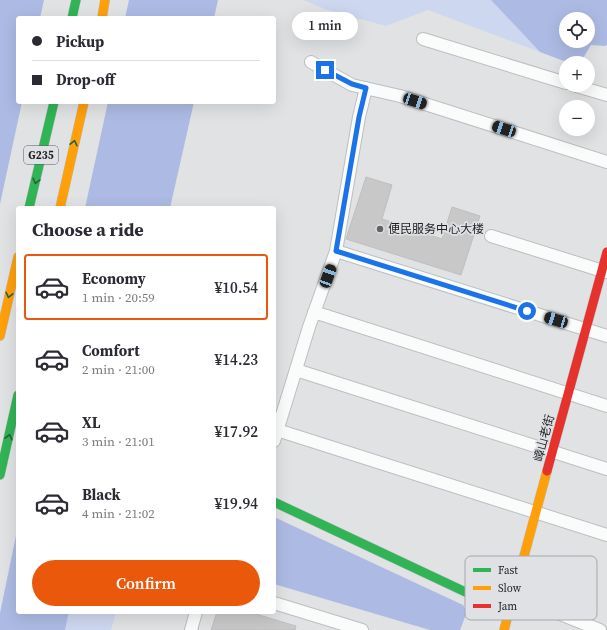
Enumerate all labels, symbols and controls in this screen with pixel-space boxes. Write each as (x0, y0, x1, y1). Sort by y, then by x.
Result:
callout: 1 min (292, 12, 358, 40)
map controls (559, 12, 595, 136)
button: locate (559, 12, 595, 48)
text: 1 min (308, 17, 342, 34)
text: Pickup (56, 31, 104, 52)
button: + (559, 56, 595, 92)
route end (316, 61, 334, 79)
text: Drop-off (56, 69, 115, 90)
car (402, 92, 428, 110)
button: − (559, 100, 595, 136)
car (491, 120, 517, 138)
one-way arrow (70, 139, 78, 146)
road number: G235 (24, 146, 58, 164)
one-way arrow (32, 178, 40, 184)
text: Choose a ride (32, 217, 144, 242)
place label: 便民服务中心大楼 (388, 221, 484, 237)
marker: 便民服务中心大楼 (375, 224, 385, 234)
car (318, 263, 338, 289)
text: Economy (82, 268, 146, 289)
icon: car (34, 269, 70, 305)
text: ¥10.54 (214, 277, 258, 298)
text: 1 min · 20:59 (82, 289, 155, 306)
one-way arrow (6, 292, 14, 298)
route start (518, 302, 536, 320)
car (543, 311, 569, 329)
text: Comfort (82, 340, 140, 361)
icon: car (34, 341, 70, 377)
text: ¥14.23 (214, 349, 258, 370)
text: 2 min · 21:00 (82, 361, 155, 378)
text: XL (82, 412, 101, 433)
icon: car (34, 413, 70, 449)
street label: 嶂山老街 (530, 413, 558, 463)
text: ¥17.92 (214, 421, 258, 442)
text: 3 min · 21:01 (82, 433, 155, 450)
one-way arrow (4, 434, 12, 440)
text: Black (82, 484, 121, 505)
icon: car (34, 485, 70, 521)
text: ¥19.94 (214, 493, 258, 514)
text: 4 min · 21:02 (82, 505, 155, 522)
legend (465, 556, 597, 620)
button: Confirm (32, 560, 260, 606)
text: Fast (498, 563, 518, 578)
text: Slow (498, 581, 522, 596)
text: Jam (497, 599, 517, 614)

